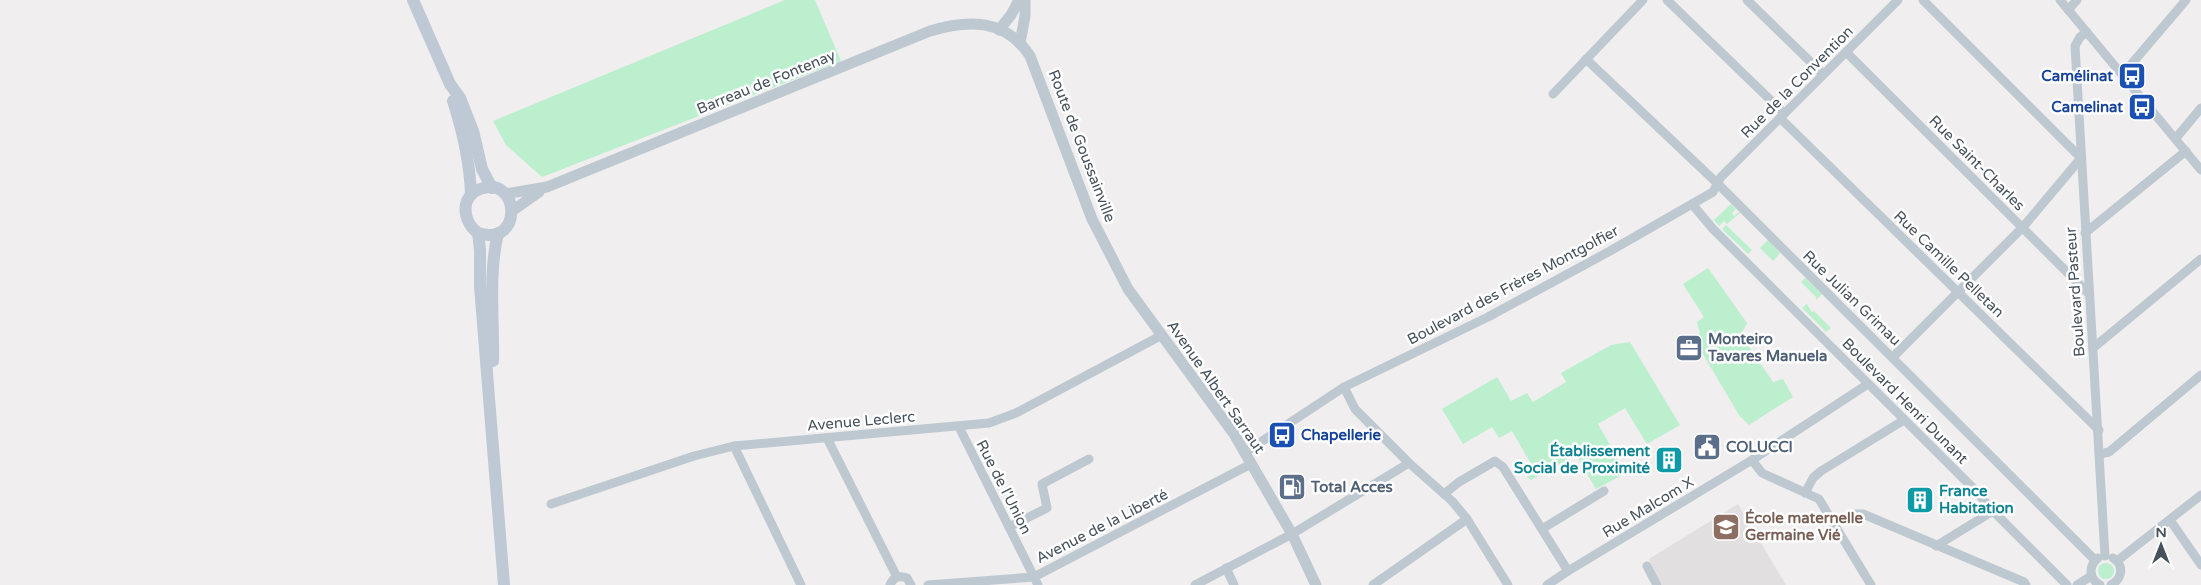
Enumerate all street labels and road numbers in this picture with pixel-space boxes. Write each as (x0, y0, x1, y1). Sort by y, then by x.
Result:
street label: Rue de la Convention (1737, 22, 1857, 142)
street label: Barreau de Fontenay (694, 46, 838, 118)
street label: Route de Goussainville (1045, 67, 1119, 225)
street label: Rue Saint-Charles (1926, 112, 2028, 214)
street label: Rue Camille Pelletan (1890, 207, 2008, 321)
street label: Boulevard des Frères Montgolfier (1404, 221, 1622, 349)
street label: Boulevard Pasteur (2061, 226, 2089, 358)
street label: Rue Julian Grimau (1799, 247, 1905, 349)
street label: Avenue Albert Sarraut (1163, 317, 1269, 457)
street label: Boulevard Henri Dunant (1838, 334, 1972, 468)
street label: Avenue Leclerc (806, 407, 916, 435)
street label: Rue de l'Union (973, 437, 1035, 537)
street label: Rue Malcom X (1599, 473, 1697, 541)
street label: Avenue de la Liberté (1033, 485, 1171, 567)

